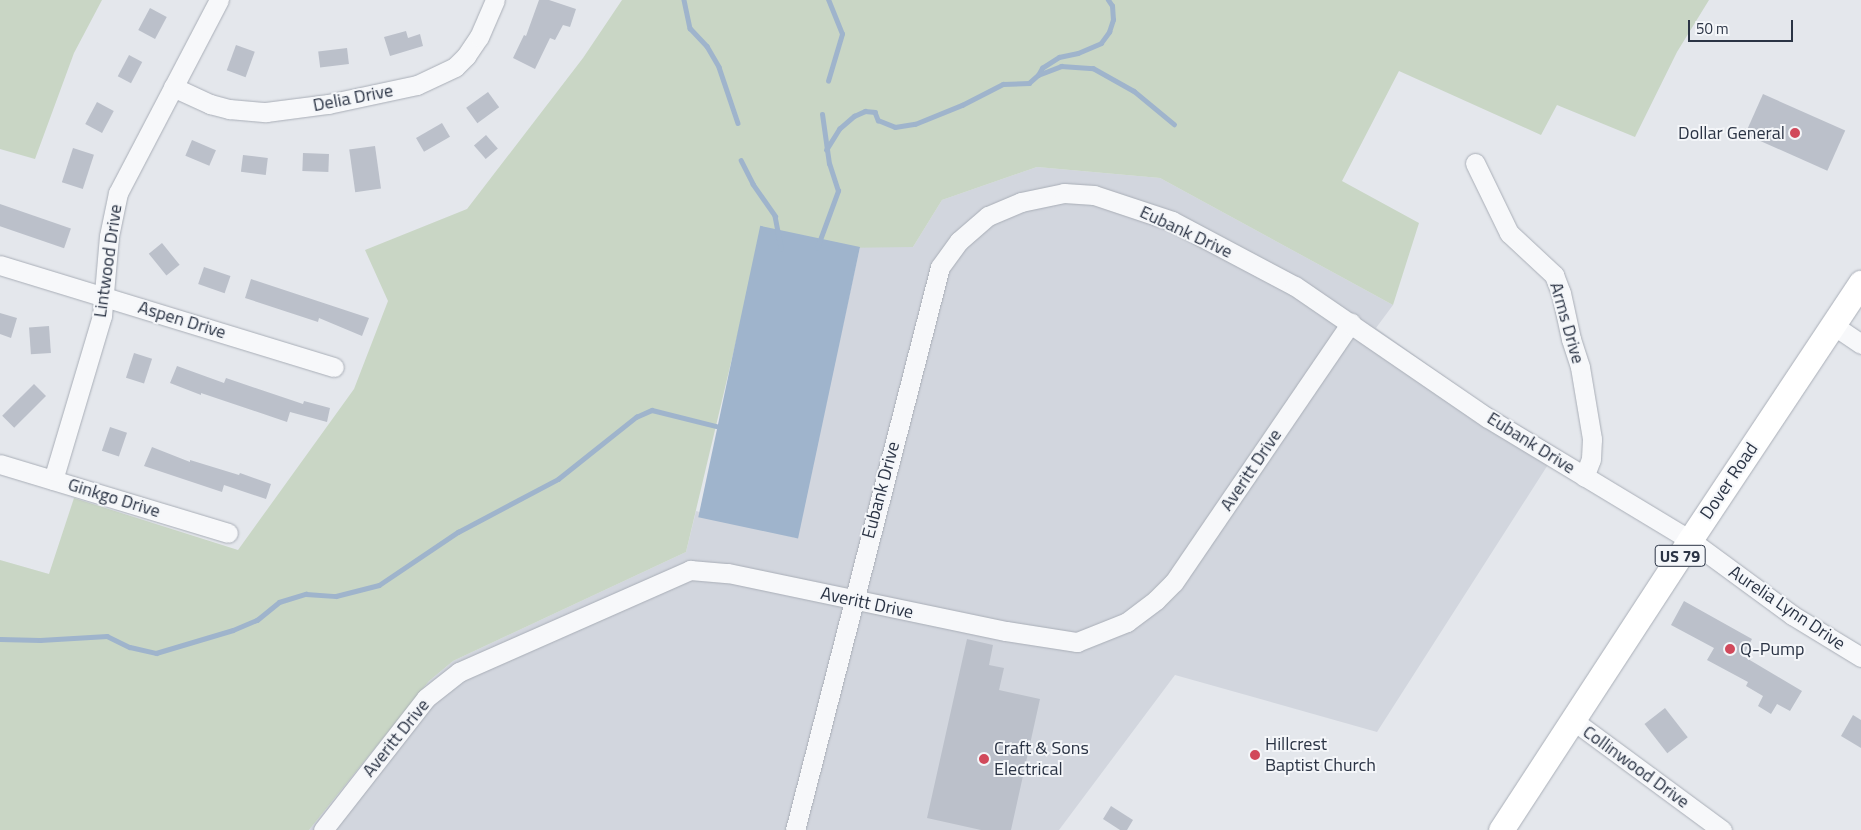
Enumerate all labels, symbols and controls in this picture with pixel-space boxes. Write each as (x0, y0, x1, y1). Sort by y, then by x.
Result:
scale bar (1691, 10, 1796, 42)
text: 50 m (1696, 17, 1729, 40)
street label: Delia Drive (311, 80, 395, 116)
place label: Dollar General (1678, 122, 1785, 144)
marker: Dollar General (1789, 127, 1801, 139)
street label: Eubank Drive (1136, 201, 1236, 263)
street label: Lintwood Drive (89, 203, 127, 319)
street label: Arms Drive (1545, 280, 1589, 366)
street label: Aspen Drive (135, 296, 229, 344)
street label: Eubank Drive (1483, 407, 1579, 479)
street label: Averitt Drive (1216, 425, 1286, 515)
street label: Eubank Drive (858, 439, 904, 541)
street label: Dover Road (1696, 439, 1762, 523)
street label: Ginkgo Drive (65, 474, 163, 522)
road number: US 79 (1654, 542, 1706, 570)
street label: Aurelia Lynn Drive (1725, 561, 1849, 655)
street label: Averitt Drive (819, 583, 915, 623)
place label: Q-Pump (1740, 638, 1805, 660)
marker: Q-Pump (1724, 643, 1736, 655)
street label: Averitt Drive (358, 695, 434, 781)
street label: Collinwood Drive (1579, 721, 1693, 813)
place label: Hillcrest Baptist Church (1265, 734, 1376, 776)
place label: Craft & Sons Electrical (994, 738, 1089, 781)
marker: Hillcrest Baptist Church (1249, 749, 1261, 761)
marker: Craft & Sons Electrical (978, 753, 990, 765)

